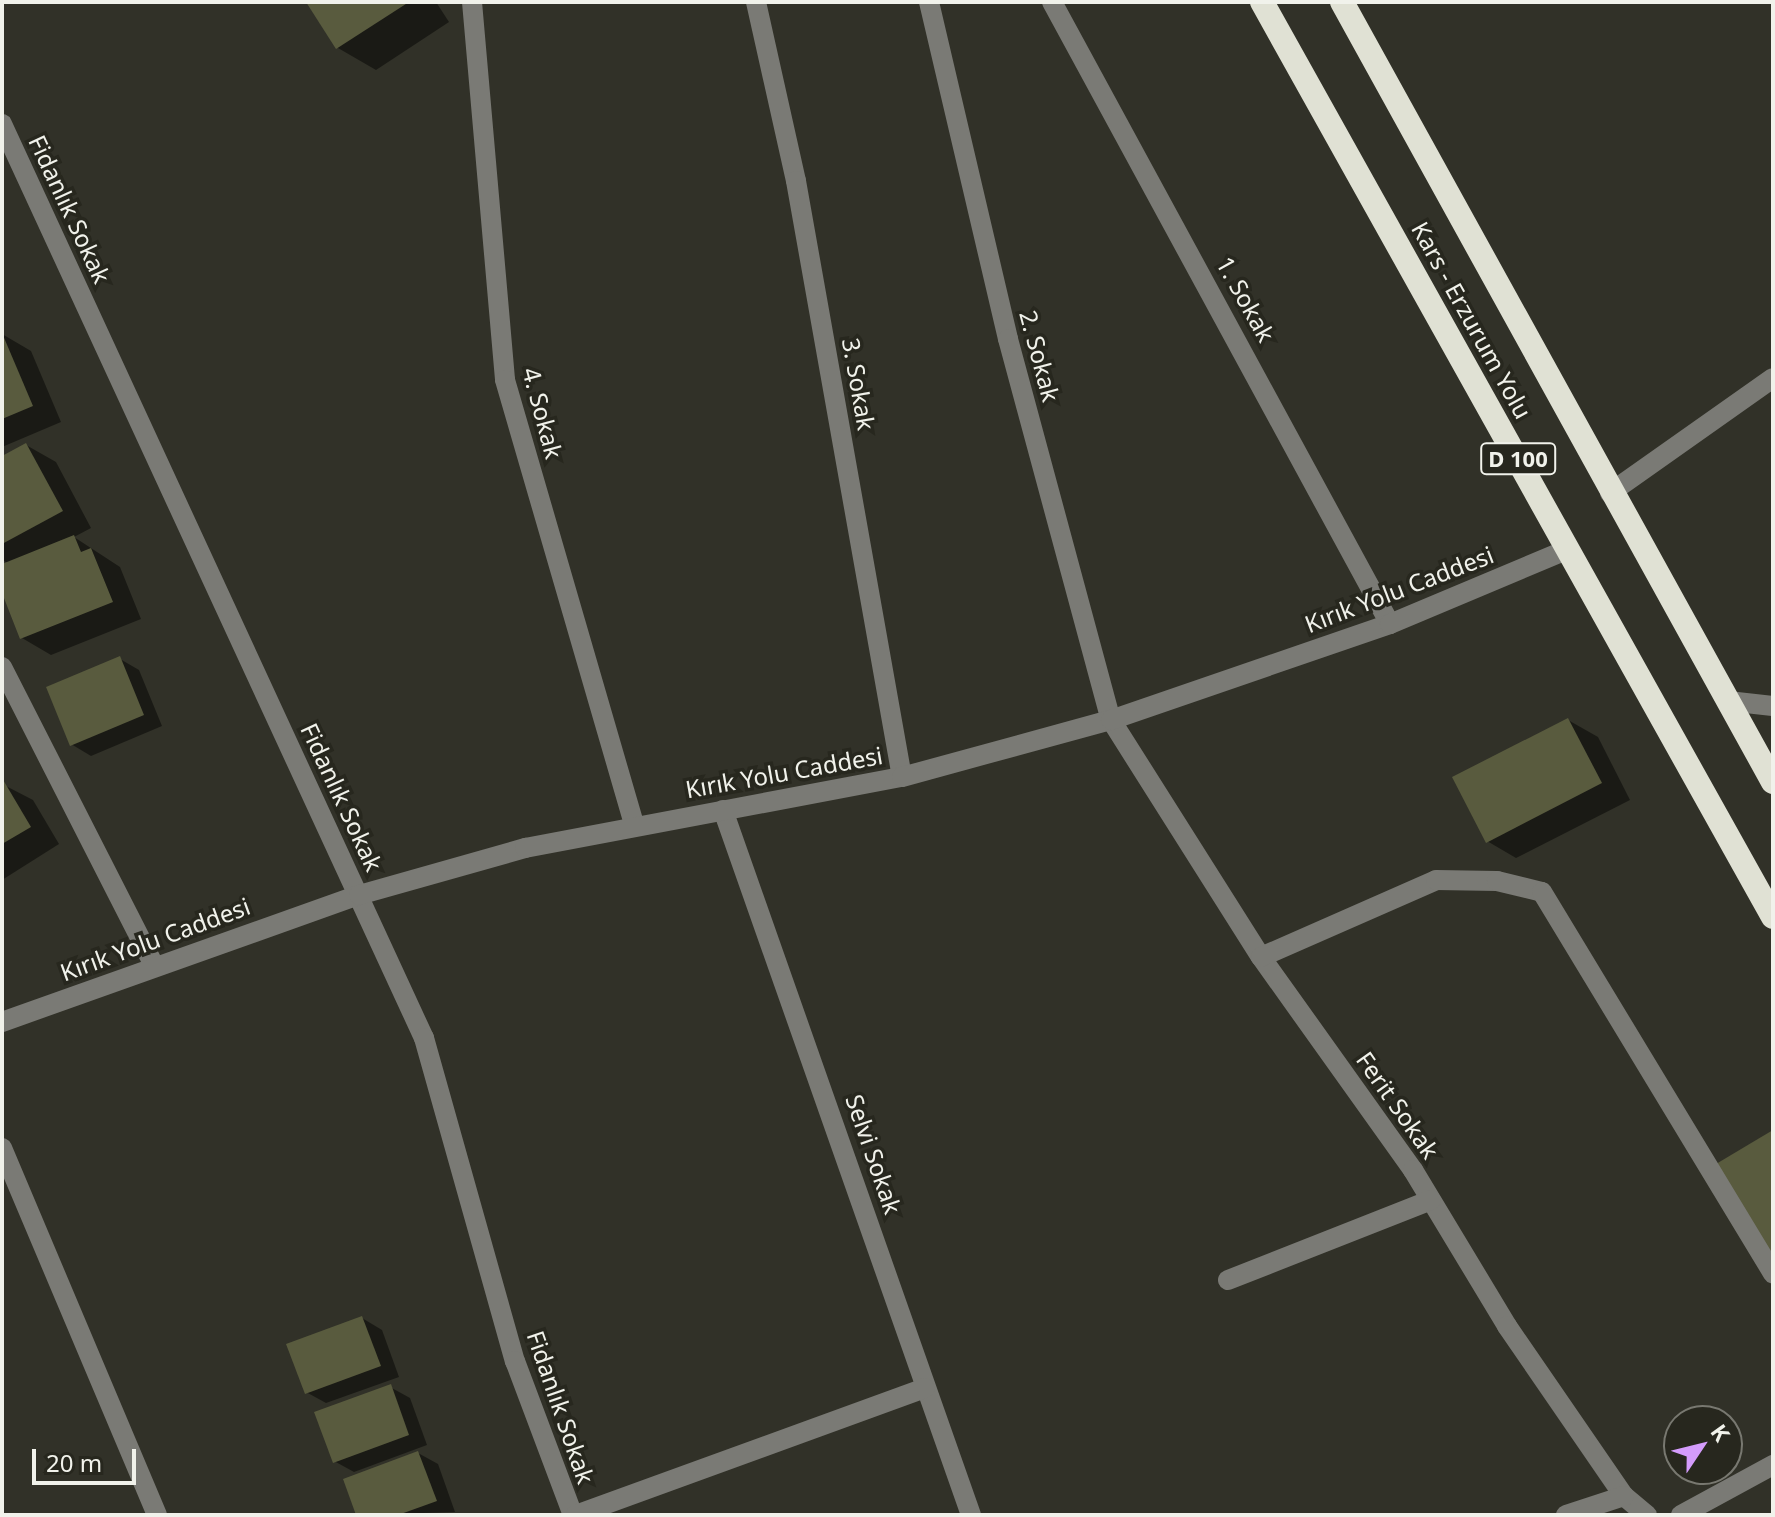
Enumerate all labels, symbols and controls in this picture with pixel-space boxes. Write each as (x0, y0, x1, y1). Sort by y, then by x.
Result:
street label: Fidanlık Sokak (23, 130, 117, 288)
street label: Kars - Erzurum Yolu (1406, 217, 1538, 423)
street label: 1. Sokak (1211, 251, 1281, 347)
street label: 2. Sokak (1014, 307, 1066, 405)
street label: 3. Sokak (837, 336, 881, 432)
street label: 4. Sokak (517, 364, 569, 462)
road number: D 100 (1480, 441, 1556, 477)
street label: Kırık Yolu Caddesi (1301, 540, 1497, 638)
street label: Fidanlık Sokak (295, 718, 389, 876)
street label: Kırık Yolu Caddesi (683, 740, 885, 804)
street label: Kırık Yolu Caddesi (56, 891, 254, 987)
street label: Ferit Sokak (1351, 1046, 1445, 1164)
street label: Selvi Sokak (840, 1091, 908, 1217)
street label: Fidanlık Sokak (521, 1327, 601, 1487)
north arrow (1663, 1405, 1743, 1485)
text: K (1705, 1418, 1737, 1447)
scale bar (36, 1433, 140, 1483)
text: 20 m (46, 1446, 102, 1479)

